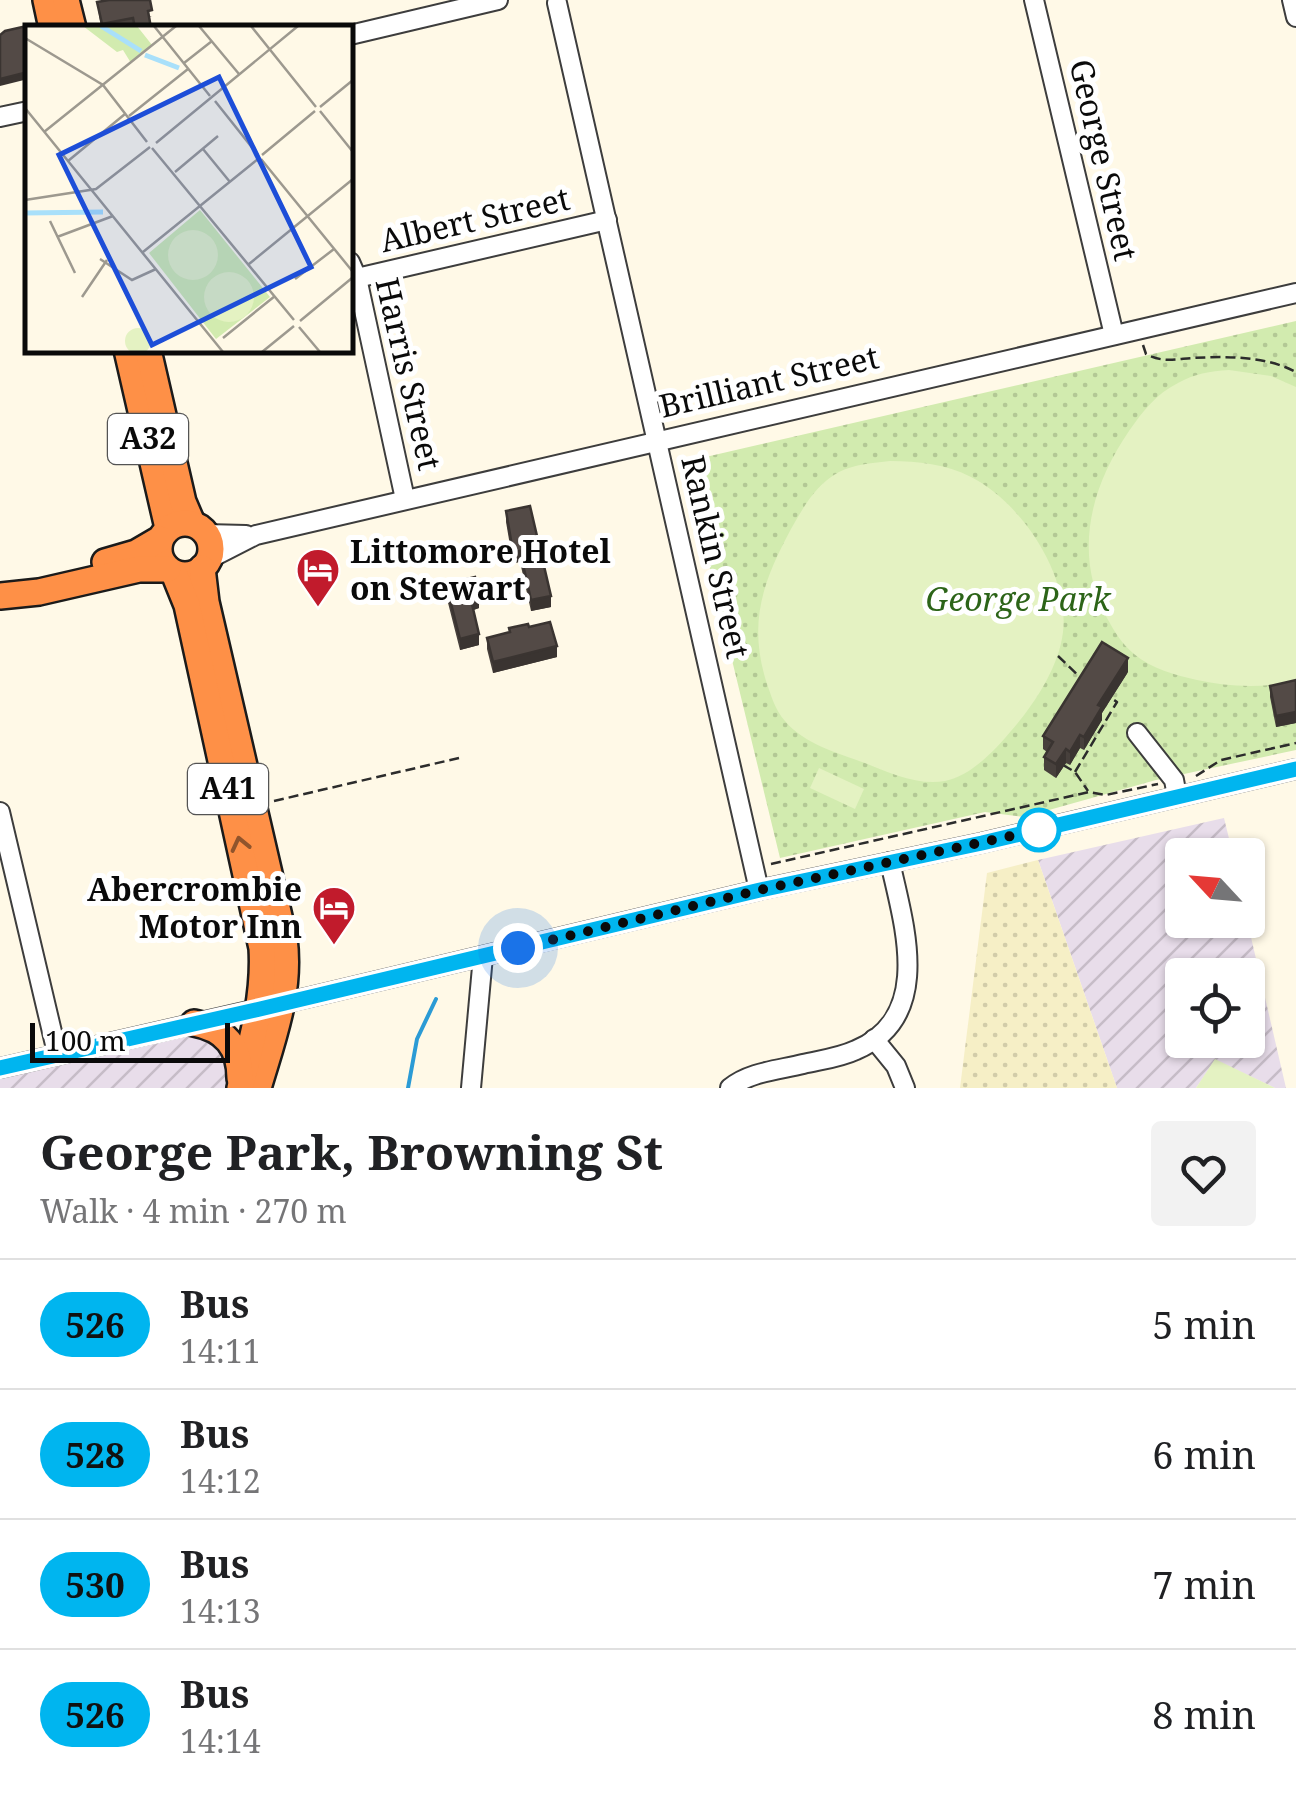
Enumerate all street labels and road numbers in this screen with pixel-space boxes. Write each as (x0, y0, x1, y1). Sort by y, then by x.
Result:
street label: George Street (1060, 55, 1149, 265)
street label: Albert Street (376, 176, 574, 261)
street label: Harris Street (366, 273, 452, 474)
street label: Brilliant Street (655, 334, 883, 427)
road number: A32 (108, 414, 188, 464)
street label: Rankin Street (672, 451, 761, 662)
road number: A41 (188, 764, 268, 814)

